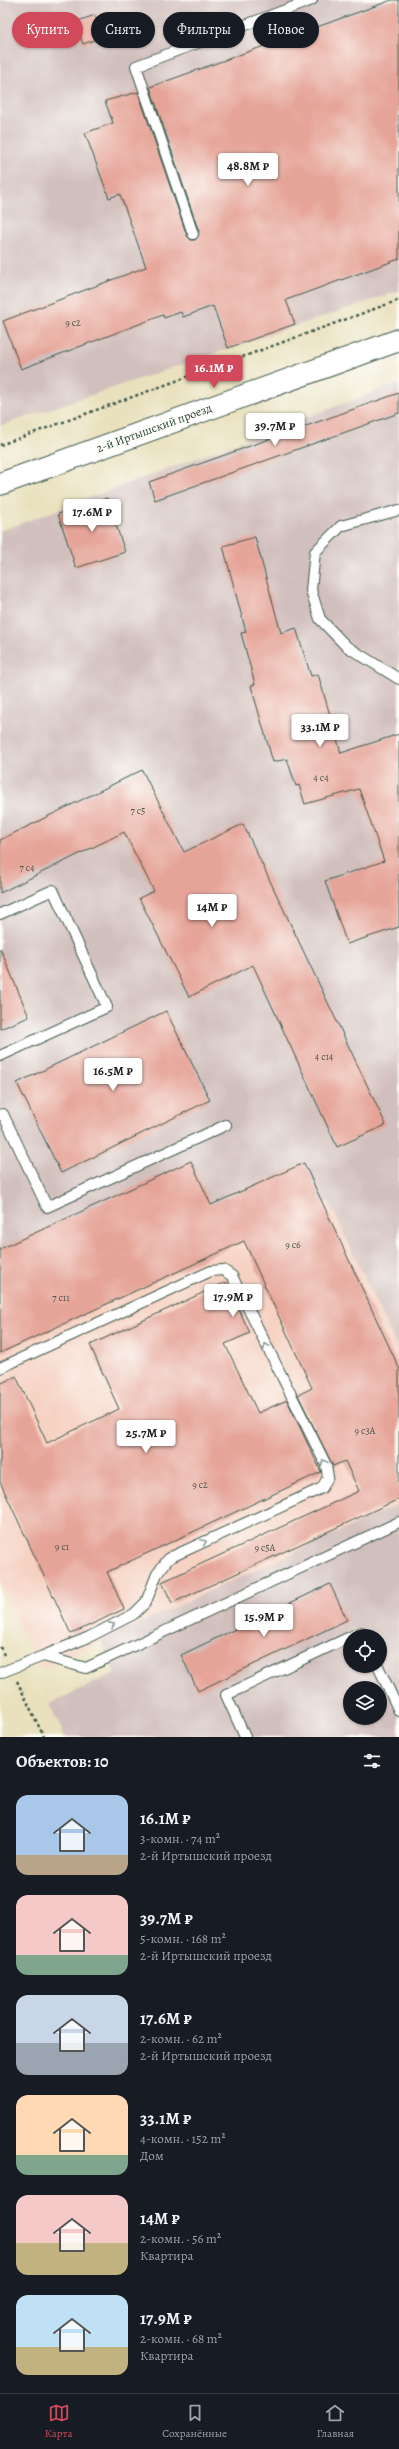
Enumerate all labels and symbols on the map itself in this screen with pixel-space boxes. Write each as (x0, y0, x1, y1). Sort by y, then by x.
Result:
pin: 48.8M ₽ (211, 153, 285, 187)
house number: 9 с2 (65, 316, 81, 329)
pin: 16.1M ₽ (177, 355, 251, 389)
street label: 2-й Иртышский проезд (94, 400, 214, 456)
pin: 39.7M ₽ (238, 413, 312, 447)
pin: 17.6M ₽ (55, 499, 129, 533)
pin: 33.1M ₽ (283, 714, 357, 748)
house number: 4 с4 (313, 771, 329, 784)
house number: 7 с5 (131, 804, 145, 817)
house number: 7 с4 (19, 861, 35, 874)
pin: 14M ₽ (184, 894, 240, 928)
house number: 4 c14 (315, 1050, 334, 1063)
pin: 16.5M ₽ (76, 1058, 150, 1092)
house number: 9 с6 (285, 1238, 301, 1251)
pin: 17.9M ₽ (196, 1284, 270, 1318)
house number: 7 с11 (52, 1291, 70, 1304)
one-way arrow (264, 1343, 271, 1350)
pin: 25.7M ₽ (109, 1420, 183, 1454)
house number: 9 с3А (355, 1424, 376, 1437)
one-way arrow (320, 1459, 328, 1466)
house number: 9 c2 (192, 1478, 208, 1491)
one-way arrow (199, 1539, 207, 1547)
house number: 9 с1 (55, 1540, 70, 1553)
house number: 9 c5A (255, 1541, 276, 1554)
pin: 15.9M ₽ (227, 1604, 301, 1638)
one-way arrow (108, 1623, 115, 1630)

